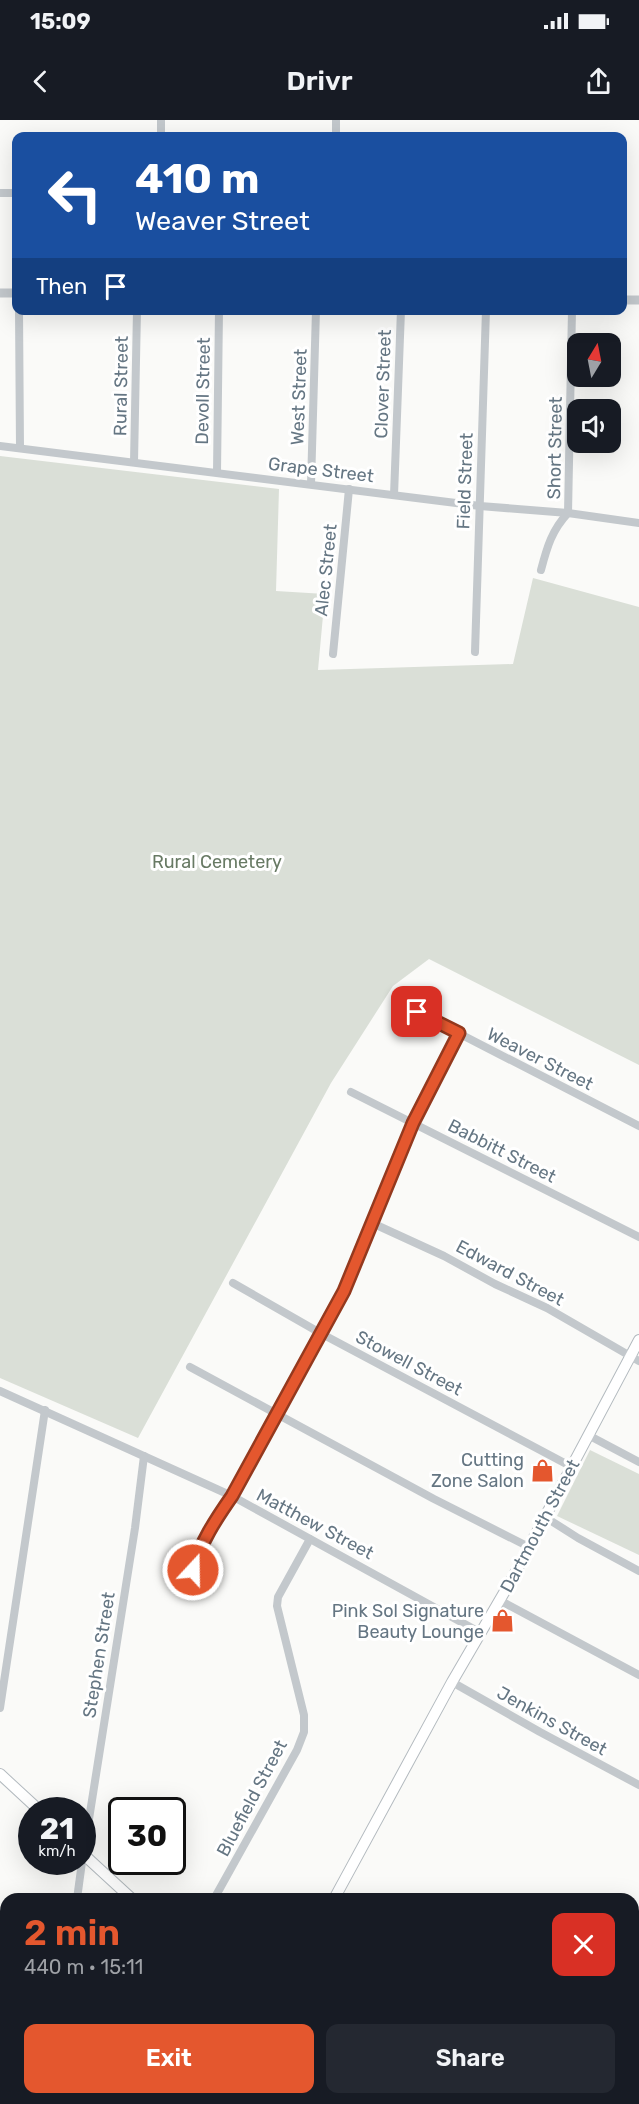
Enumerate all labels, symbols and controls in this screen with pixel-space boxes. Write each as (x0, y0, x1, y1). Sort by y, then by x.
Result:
text: 15:09 (30, 8, 91, 35)
icon: back (24, 65, 57, 98)
text: Drivr (287, 65, 352, 97)
icon: share (582, 65, 615, 98)
text: 410 m (135, 154, 260, 204)
icon: left (36, 156, 114, 234)
text: Weaver Street (135, 205, 310, 237)
icon: arrive (99, 270, 132, 303)
text: Then (36, 273, 87, 300)
street label: Clover Street (370, 329, 396, 439)
north arrow (567, 333, 621, 387)
map controls (567, 333, 621, 453)
street label: Rural Street (109, 336, 133, 436)
street label: Devoll Street (191, 337, 215, 445)
street label: West Street (286, 348, 312, 446)
street label: Short Street (543, 396, 567, 500)
button: sound (567, 399, 621, 453)
street label: Field Street (452, 432, 478, 530)
street label: Grape Street (267, 453, 375, 487)
street label: Alec Street (310, 523, 342, 617)
park label: Rural Cemetery (152, 851, 282, 873)
pin (391, 986, 442, 1037)
icon: arrive (400, 995, 433, 1028)
street label: Weaver Street (483, 1023, 597, 1095)
street label: Babbitt Street (444, 1114, 560, 1188)
street label: Edward Street (452, 1235, 568, 1311)
street label: Stowell Street (352, 1326, 466, 1400)
place label: Cutting Zone Salon (431, 1449, 524, 1492)
street label: Dartmouth Street (496, 1456, 584, 1596)
shop icon: Cutting Zone Salon (529, 1457, 555, 1483)
street label: Matthew Street (253, 1484, 377, 1564)
position arrow (161, 1538, 225, 1602)
street label: Stephen Street (78, 1590, 120, 1720)
place label: Pink Sol Signature Beauty Lounge (332, 1600, 484, 1643)
shop icon: Pink Sol Signature Beauty Lounge (489, 1608, 515, 1634)
street label: Jenkins Street (493, 1682, 611, 1760)
street label: Bluefield Street (212, 1736, 292, 1860)
speed limit sign: 30 (108, 1797, 186, 1875)
text: 21 (40, 1811, 74, 1847)
text: km/h (38, 1842, 76, 1860)
text: 2 min (24, 1911, 120, 1954)
button: close (552, 1913, 615, 1976)
text: 440 m · 15:11 (24, 1955, 143, 1979)
button: Exit (24, 2024, 314, 2093)
button: Share (326, 2024, 615, 2093)

